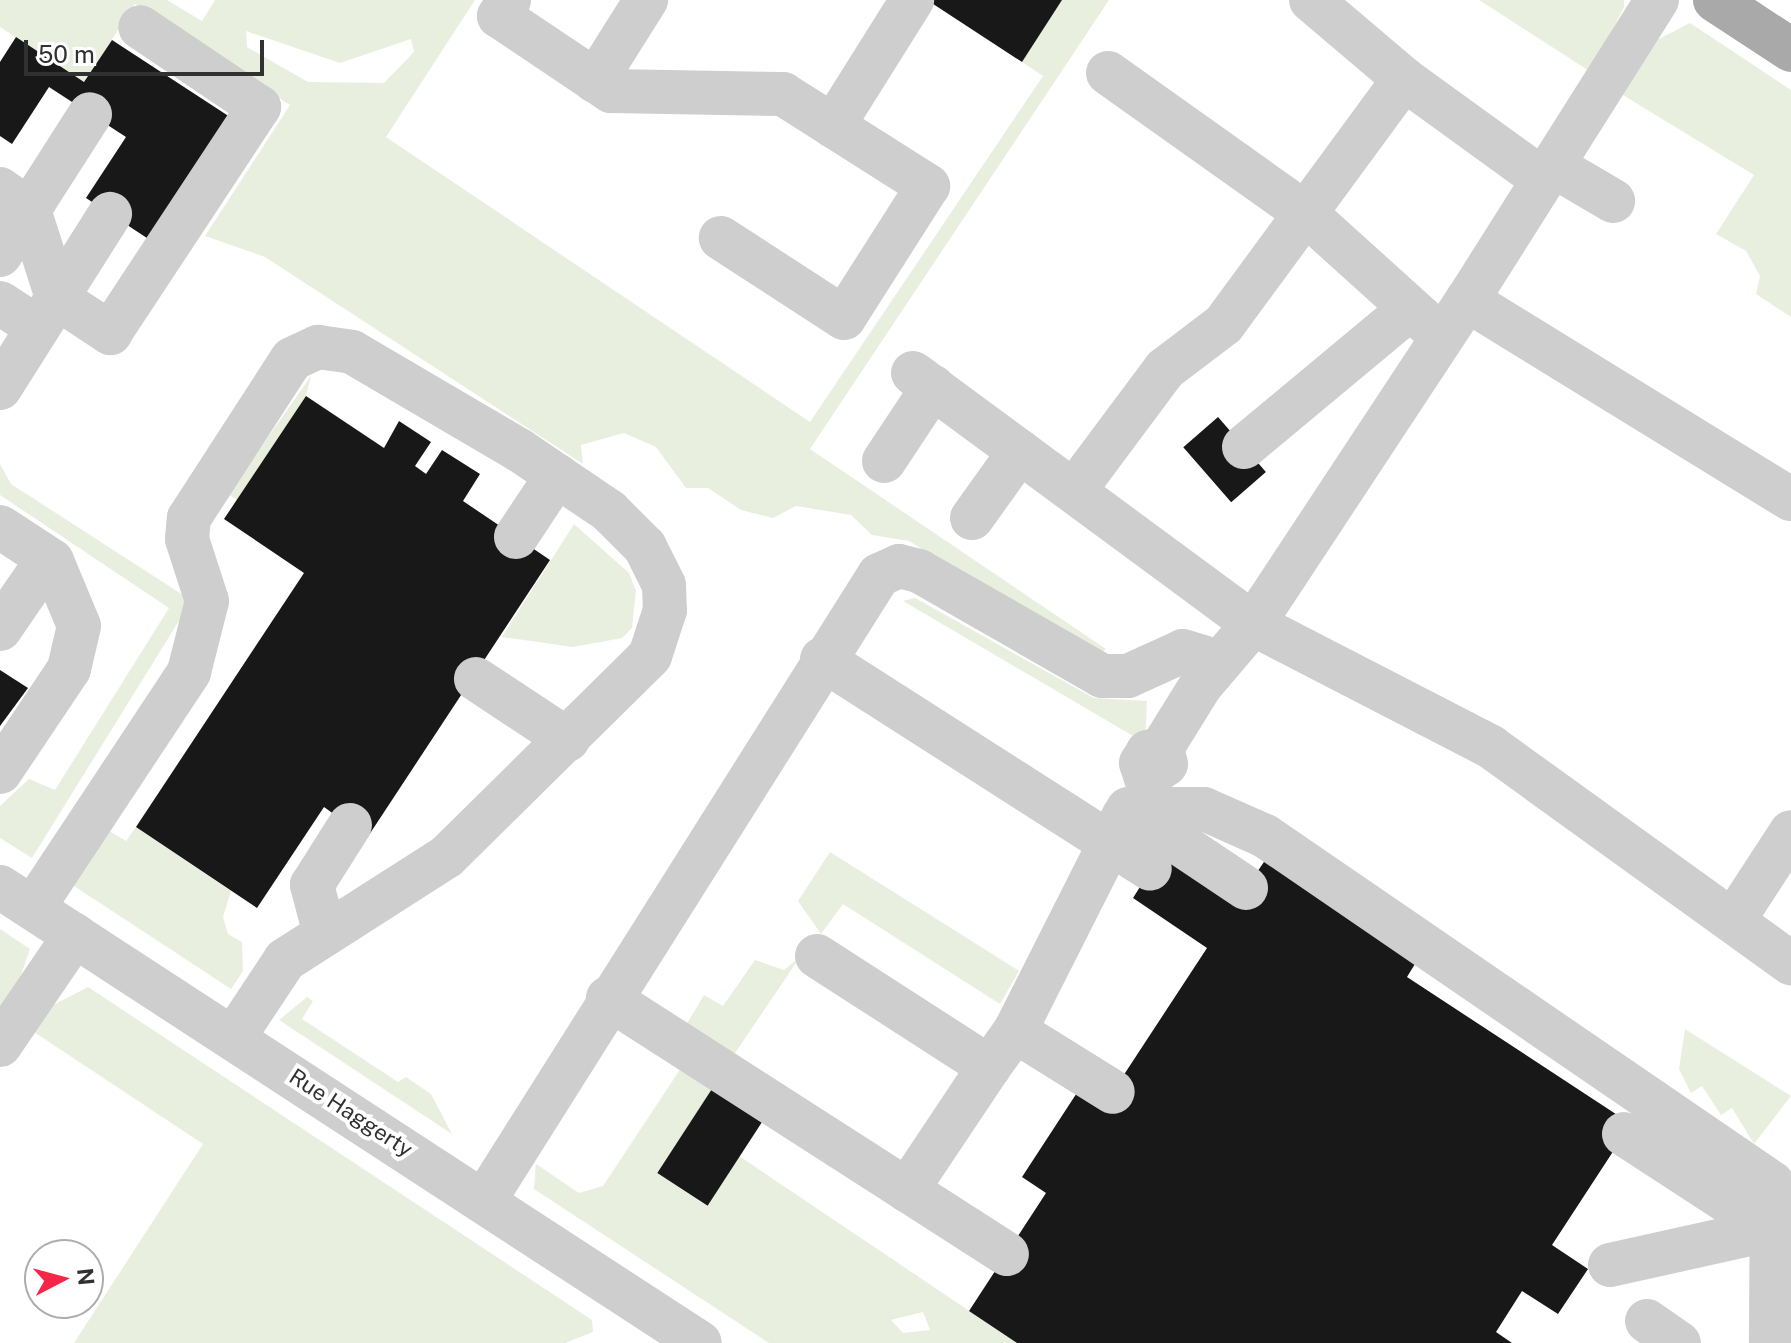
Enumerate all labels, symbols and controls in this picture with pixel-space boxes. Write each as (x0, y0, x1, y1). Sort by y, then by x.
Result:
scale bar (28, 24, 268, 74)
text: 50 m (38, 40, 95, 68)
street label: Rue Haggerty (284, 1063, 418, 1163)
north arrow (24, 1239, 104, 1319)
text: N (72, 1267, 100, 1287)

